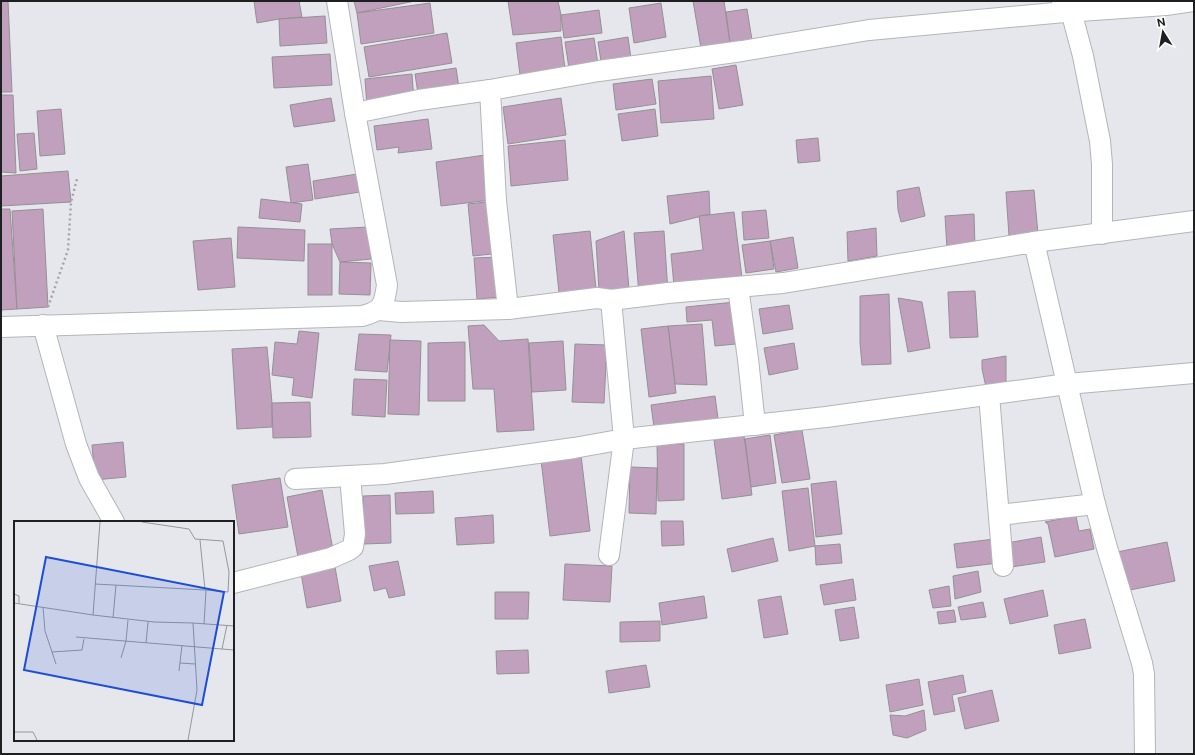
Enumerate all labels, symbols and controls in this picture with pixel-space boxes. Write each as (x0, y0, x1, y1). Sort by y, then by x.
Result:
north arrow (1143, 12, 1183, 52)
text: N (1156, 15, 1166, 29)
inset map (14, 521, 234, 741)

